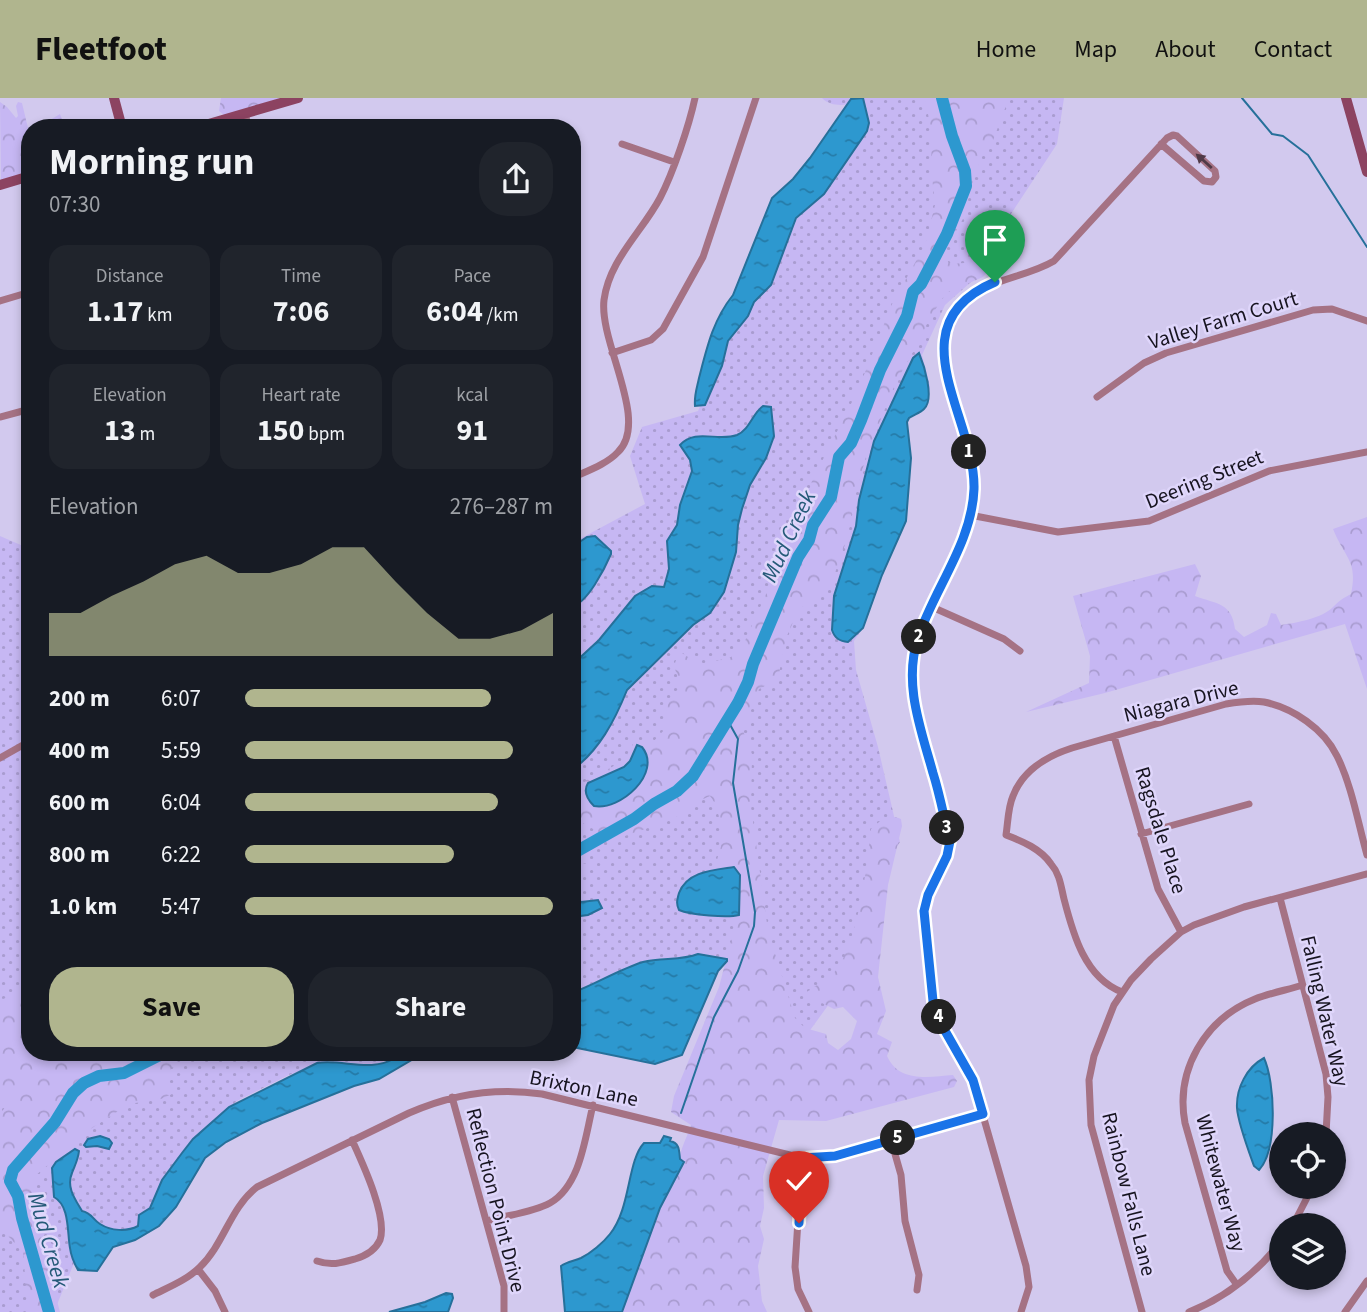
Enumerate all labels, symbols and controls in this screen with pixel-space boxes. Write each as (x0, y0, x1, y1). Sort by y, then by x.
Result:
text: Fleetfoot (35, 26, 167, 73)
text: Home (976, 32, 1036, 67)
text: Map (1074, 32, 1117, 67)
text: About (1155, 32, 1216, 67)
text: Contact (1254, 32, 1332, 67)
text: Morning run (49, 135, 254, 189)
button: share (479, 142, 553, 216)
one-way arrow (1196, 153, 1213, 169)
text: 07:30 (49, 188, 100, 221)
pin (965, 210, 1025, 282)
icon: arrive (976, 221, 1014, 259)
text: Distance (96, 263, 163, 290)
text: Time (281, 263, 321, 290)
text: Pace (454, 263, 491, 290)
street label: Valley Farm Court (1145, 283, 1301, 357)
text: 1.17 (87, 290, 143, 333)
text: 7:06 (273, 290, 329, 333)
text: 6:04 (426, 290, 483, 333)
text: km (143, 302, 172, 329)
text: /km (483, 302, 518, 329)
text: Elevation (93, 382, 167, 409)
text: Heart rate (261, 382, 340, 409)
text: kcal (456, 382, 488, 409)
text: 13 (104, 409, 136, 452)
text: 150 (257, 409, 304, 452)
text: 91 (456, 409, 488, 452)
text: m (136, 421, 155, 448)
text: bpm (304, 421, 345, 448)
pin: 1 (951, 434, 986, 470)
text: 1 (963, 438, 974, 465)
street label: Deering Street (1140, 442, 1268, 516)
water label: Mud Creek (753, 484, 825, 588)
text: Elevation (49, 490, 139, 523)
text: 276–287 m (450, 490, 553, 523)
pin: 2 (902, 620, 936, 654)
text: 2 (913, 623, 924, 650)
street label: Niagara Drive (1120, 672, 1242, 730)
text: 200 m (49, 682, 110, 715)
text: 6:07 (161, 682, 201, 715)
text: 400 m (49, 734, 110, 767)
text: 5:59 (161, 734, 201, 767)
street label: Ragsdale Place (1127, 763, 1195, 897)
text: 600 m (49, 786, 110, 819)
text: 6:04 (161, 786, 201, 819)
pin: 3 (930, 810, 964, 846)
text: 3 (941, 814, 952, 841)
text: 800 m (49, 838, 110, 871)
text: 6:22 (161, 838, 201, 871)
text: 1.0 km (49, 890, 117, 923)
text: 5:47 (161, 890, 201, 923)
street label: Falling Water Way (1293, 933, 1357, 1090)
button: Save (49, 967, 294, 1047)
button: Share (308, 967, 553, 1047)
pin: 4 (922, 1000, 956, 1034)
text: 4 (933, 1003, 944, 1030)
street label: Brixton Lane (527, 1062, 641, 1114)
street label: Reflection Point Drive (459, 1105, 533, 1295)
street label: Rainbow Falls Lane (1094, 1109, 1164, 1279)
street label: Whitewater Way (1188, 1111, 1254, 1255)
pin: 5 (880, 1121, 916, 1156)
map controls (1269, 1122, 1346, 1290)
button: locate (1269, 1122, 1346, 1199)
text: 5 (892, 1124, 903, 1151)
pin (769, 1151, 829, 1223)
icon: check (780, 1162, 818, 1200)
water label: Mud Creek (19, 1188, 78, 1293)
button: layers (1269, 1213, 1346, 1290)

